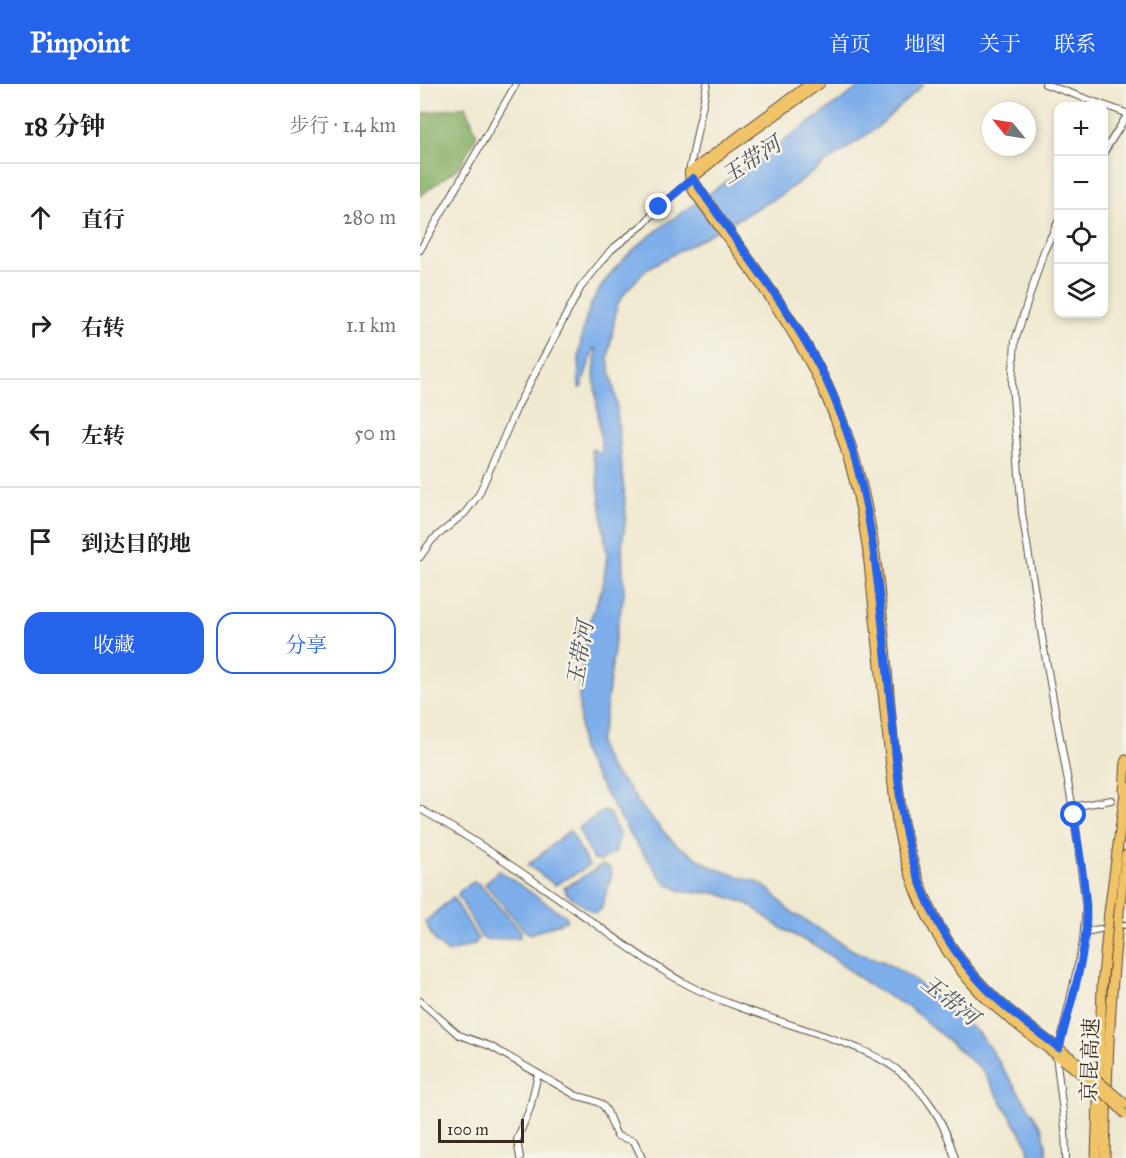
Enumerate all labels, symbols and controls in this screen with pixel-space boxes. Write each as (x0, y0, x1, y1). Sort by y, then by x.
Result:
text: Pinpoint (30, 25, 130, 60)
text: 首页 (829, 31, 871, 57)
text: 地图 (904, 31, 946, 57)
text: 关于 (979, 31, 1021, 57)
text: 联系 (1054, 31, 1096, 57)
north arrow (982, 102, 1036, 156)
map controls (1054, 102, 1108, 318)
button: + (1054, 102, 1108, 156)
text: 18 分钟 (24, 110, 106, 142)
text: 步行 · 1.4 km (289, 113, 396, 137)
water label: 玉带河 (716, 129, 789, 189)
button: − (1054, 156, 1108, 210)
route end (645, 193, 671, 219)
icon: ahead (24, 201, 57, 234)
text: 280 m (343, 205, 396, 229)
text: 直行 (81, 206, 125, 233)
button: locate (1054, 210, 1108, 264)
button: layers (1054, 264, 1108, 318)
icon: right (24, 309, 57, 342)
text: 1.1 km (346, 313, 396, 337)
text: 右转 (81, 314, 125, 341)
icon: left (24, 417, 57, 450)
text: 50 m (354, 421, 396, 445)
text: 左转 (81, 422, 125, 449)
icon: arrive (24, 525, 57, 558)
text: 到达目的地 (81, 530, 191, 557)
button: 收藏 (24, 612, 204, 674)
button: 分享 (216, 612, 396, 674)
water label: 玉带河 (561, 615, 600, 689)
route start (1060, 801, 1086, 827)
water label: 玉带河 (916, 969, 987, 1033)
street label: 京昆高速 (1076, 1018, 1104, 1102)
scale bar (438, 1116, 524, 1144)
text: 100 m (447, 1120, 489, 1139)

